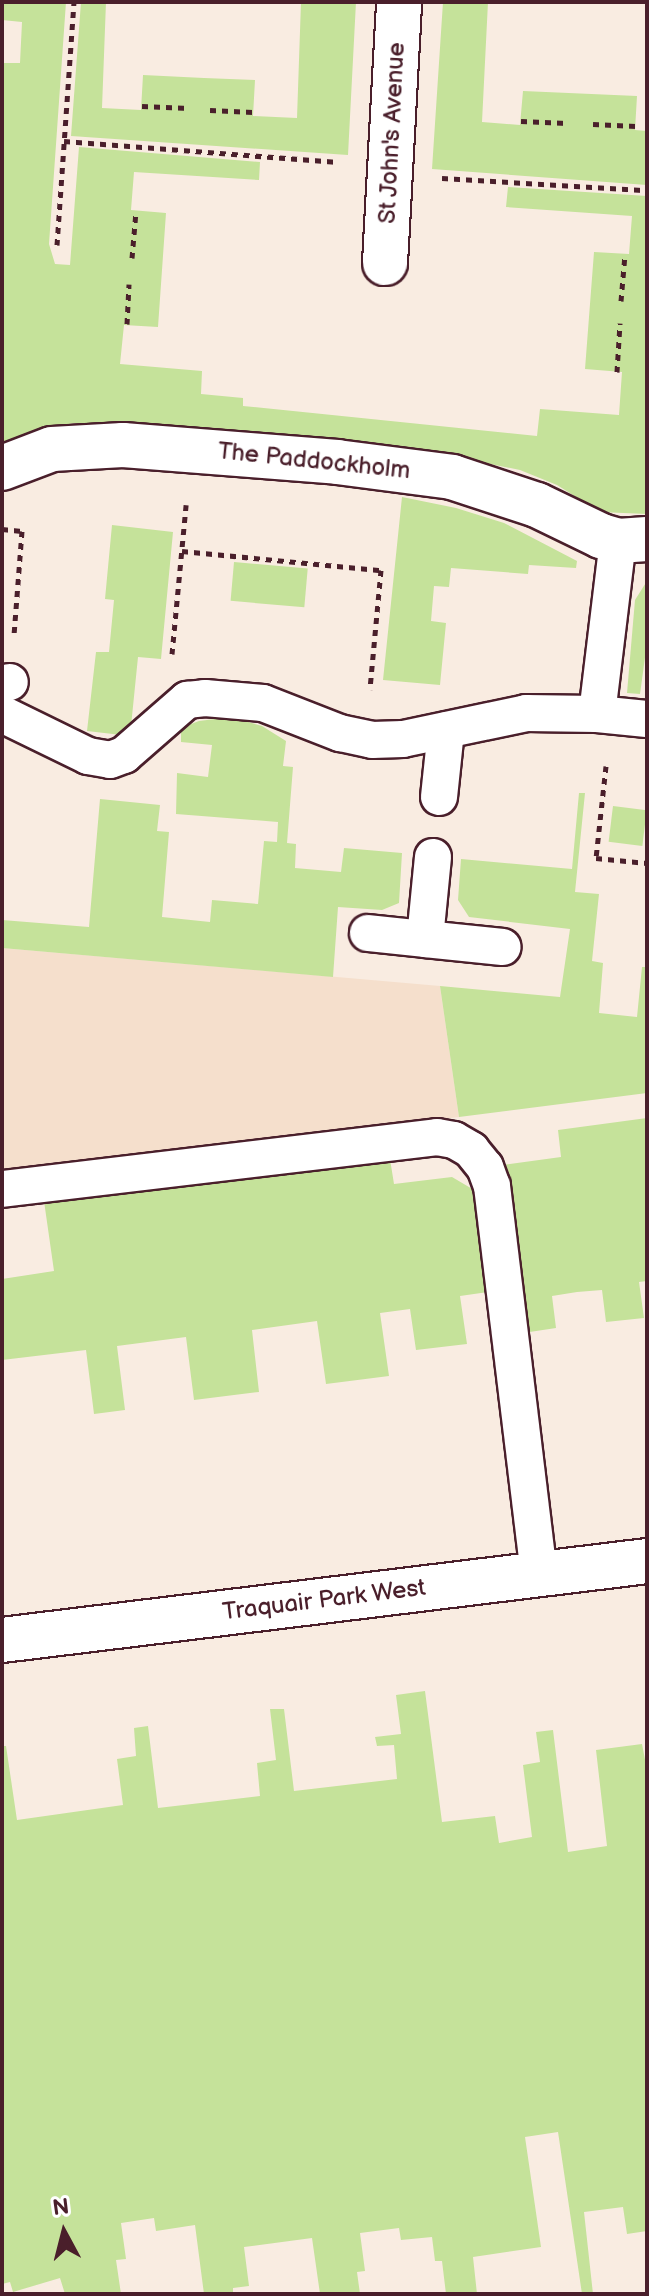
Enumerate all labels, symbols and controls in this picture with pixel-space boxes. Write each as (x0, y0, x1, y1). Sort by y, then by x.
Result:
street label: St John's Avenue (373, 41, 411, 225)
street label: The Paddockholm (216, 437, 412, 485)
street label: Traquair Park West (220, 1573, 428, 1627)
north arrow (24, 2192, 104, 2272)
text: N (51, 2193, 71, 2222)

